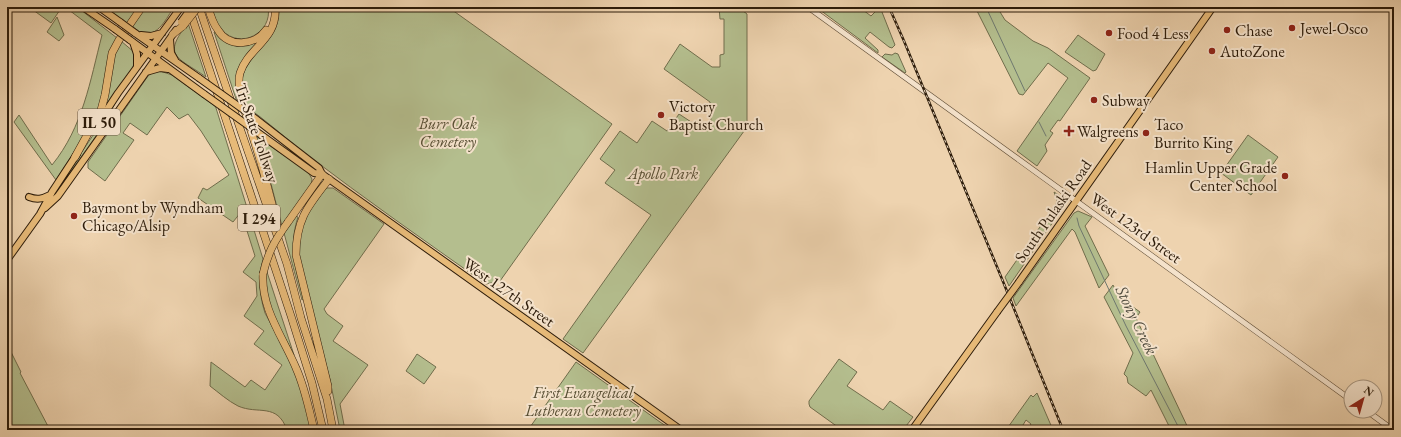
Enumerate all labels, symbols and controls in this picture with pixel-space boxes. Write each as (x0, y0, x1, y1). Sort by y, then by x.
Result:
place label: Jewel-Osco (1298, 18, 1368, 39)
place label: Chase (1235, 20, 1272, 41)
place label: Food 4 Less (1117, 23, 1189, 44)
marker: Jewel-Osco (1287, 23, 1297, 33)
marker: Chase (1222, 25, 1232, 35)
marker: Food 4 Less (1104, 28, 1114, 38)
place label: AutoZone (1219, 41, 1285, 62)
marker: AutoZone (1207, 46, 1217, 56)
street label: Tri-State Tollway (230, 80, 284, 187)
place label: Subway (1102, 90, 1151, 111)
marker: Subway (1089, 95, 1099, 105)
place label: Victory Baptist Church (669, 96, 764, 135)
road number: IL 50 (78, 109, 120, 135)
marker: Victory Baptist Church (656, 110, 666, 120)
park label: Burr Oak Cemetery (418, 113, 478, 152)
place label: Taco Burrito King (1154, 114, 1234, 153)
place label: Walgreens (1077, 121, 1139, 142)
marker: Walgreens (1064, 126, 1074, 136)
marker: Taco Burrito King (1141, 128, 1151, 138)
street label: South Pulaski Road (1010, 155, 1097, 267)
place label: Hamlin Upper Grade Center School (1145, 157, 1277, 196)
park label: Apollo Park (627, 163, 699, 184)
marker: Hamlin Upper Grade Center School (1280, 171, 1290, 181)
street label: West 123rd Street (1086, 188, 1186, 268)
place label: Baymont by Wyndham Chicago/Alsip (82, 197, 224, 236)
road number: I 294 (238, 205, 280, 231)
marker: Baymont by Wyndham Chicago/Alsip (69, 211, 79, 221)
street label: West 127th Street (459, 253, 559, 331)
water label: Stony Creek (1110, 281, 1163, 358)
north arrow (1343, 379, 1383, 419)
park label: First Evangelical Lutheran Cemetery (524, 382, 642, 421)
text: N (1361, 383, 1377, 399)

